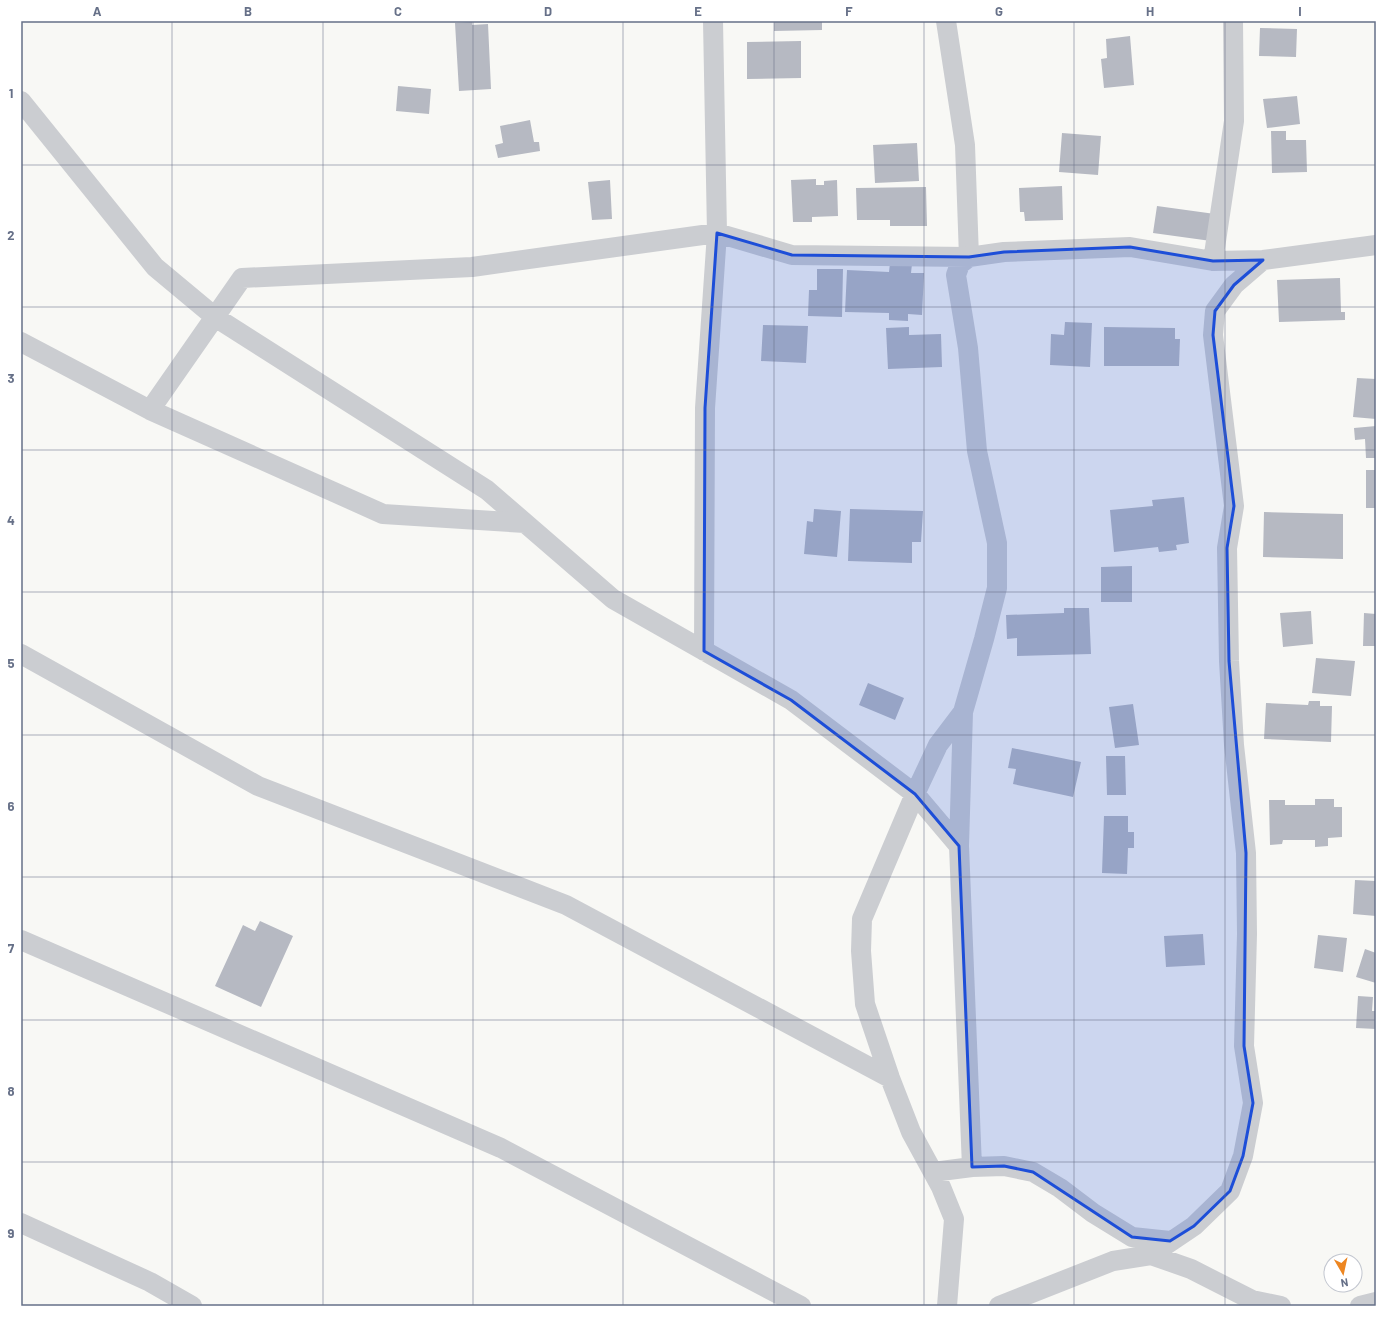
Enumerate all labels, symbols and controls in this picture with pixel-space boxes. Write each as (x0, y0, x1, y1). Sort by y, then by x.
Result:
text: A (93, 3, 102, 19)
text: B (244, 3, 252, 19)
text: C (394, 3, 402, 19)
text: D (544, 3, 552, 19)
text: E (694, 3, 702, 19)
text: F (845, 3, 853, 19)
text: G (995, 3, 1003, 19)
text: H (1146, 3, 1154, 19)
text: I (1298, 3, 1302, 19)
text: 1 (9, 85, 13, 101)
text: 2 (7, 227, 15, 243)
text: 3 (7, 370, 15, 386)
text: 4 (7, 512, 15, 528)
text: 5 (7, 655, 15, 671)
text: 6 (8, 798, 15, 814)
text: 7 (8, 940, 15, 956)
text: 8 (7, 1083, 15, 1099)
text: 9 (8, 1225, 15, 1241)
north arrow (1323, 1253, 1363, 1293)
text: N (1340, 1276, 1349, 1290)

